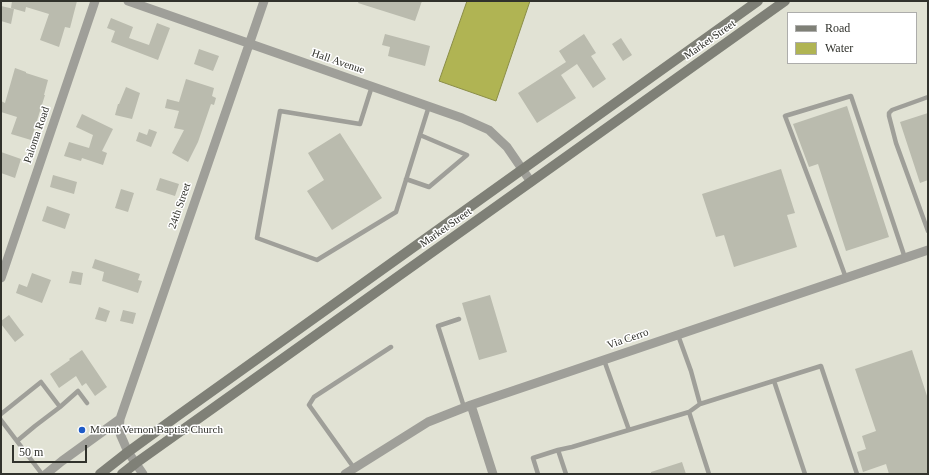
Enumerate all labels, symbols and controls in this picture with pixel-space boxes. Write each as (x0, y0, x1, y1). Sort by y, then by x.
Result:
legend (787, 12, 917, 64)
street label: Market Street (682, 17, 738, 63)
text: Road (825, 21, 850, 35)
text: Water (825, 41, 853, 55)
street label: Hall Avenue (310, 47, 366, 77)
street label: Paloma Road (21, 105, 53, 165)
street label: 24th Street (166, 181, 194, 231)
street label: Market Street (418, 205, 474, 251)
street label: Via Cerro (606, 326, 650, 352)
place label: Mount Vernon Baptist Church (90, 423, 223, 437)
marker: Mount Vernon Baptist Church (77, 425, 87, 435)
scale bar (14, 437, 89, 463)
text: 50 m (19, 445, 43, 459)

